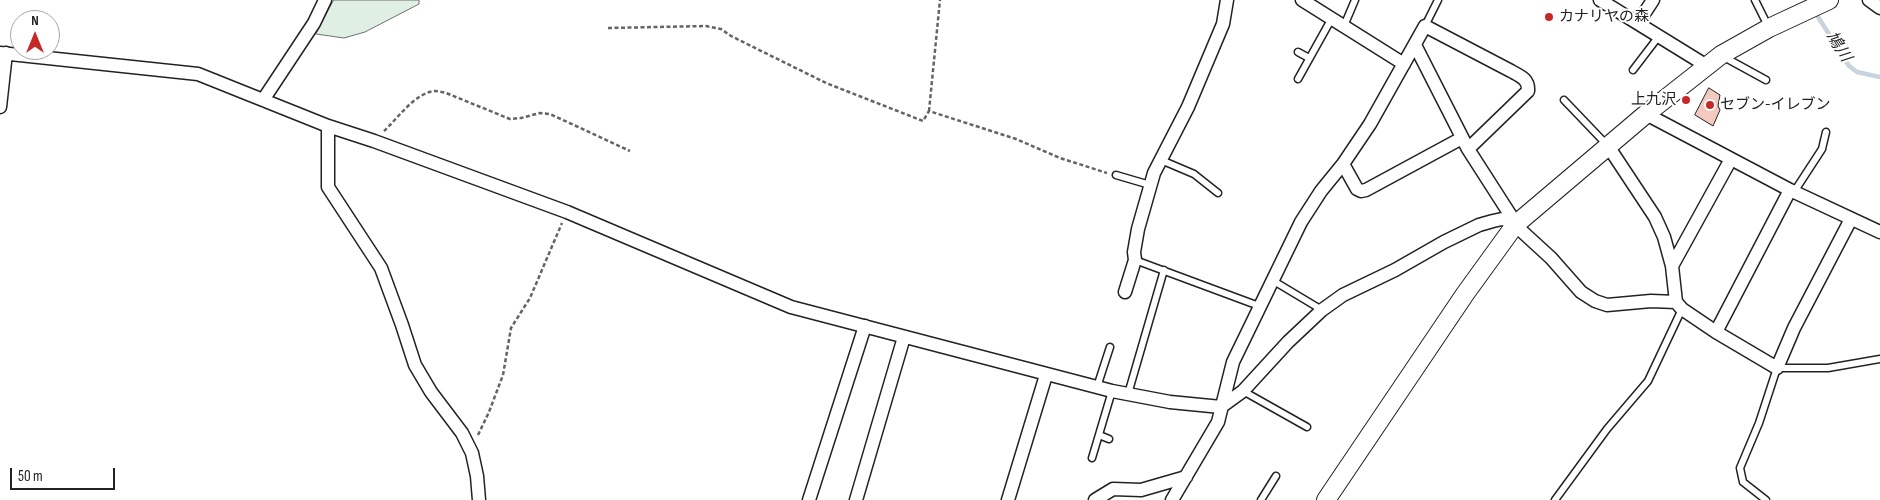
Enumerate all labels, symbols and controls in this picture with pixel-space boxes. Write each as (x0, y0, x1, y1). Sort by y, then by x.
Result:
place label: カナリヤの森 (1559, 8, 1649, 26)
north arrow (10, 10, 60, 60)
marker: カナリヤの森 (1543, 11, 1555, 23)
text: N (31, 12, 39, 29)
water label: 鳩川 (1821, 28, 1855, 66)
place label: 上九沢 (1631, 91, 1676, 109)
marker: 上九沢 (1680, 94, 1692, 106)
place label: セブン-イレブン (1720, 96, 1831, 114)
marker: セブン-イレブン (1704, 99, 1716, 111)
scale bar (12, 458, 118, 490)
text: 50 m (18, 467, 43, 486)

